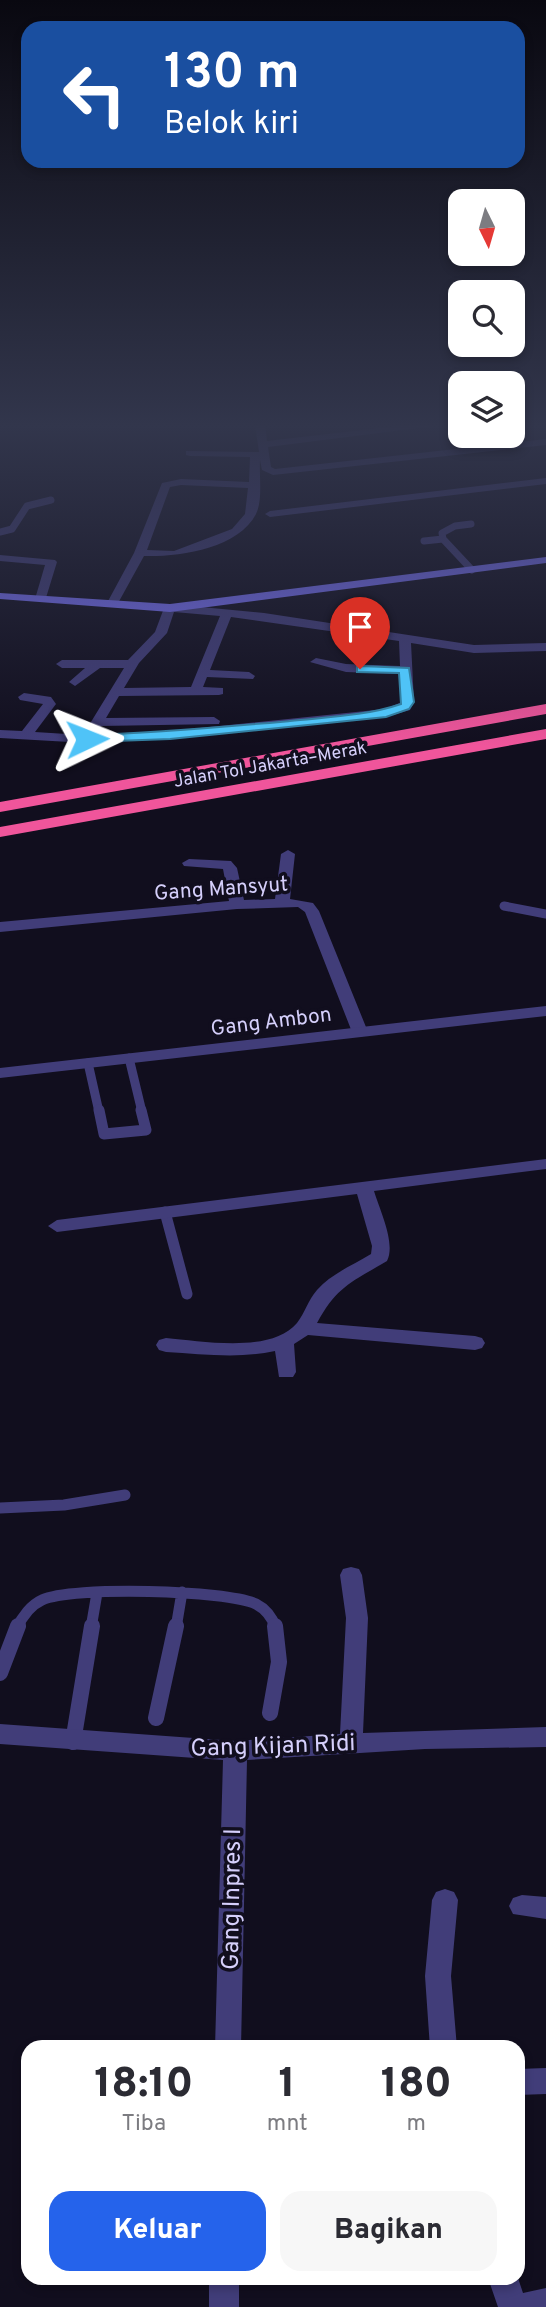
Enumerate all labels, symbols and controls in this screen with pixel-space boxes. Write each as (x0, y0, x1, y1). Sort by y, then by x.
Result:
text: 130 m (164, 44, 300, 106)
icon: left (49, 49, 140, 140)
text: Belok kiri (164, 105, 299, 145)
north arrow (448, 189, 525, 266)
map controls (448, 189, 525, 448)
button: search (448, 280, 525, 357)
button: layers (448, 371, 525, 448)
pin (330, 597, 390, 669)
icon: arrive (341, 608, 379, 646)
position arrow (50, 702, 124, 776)
street label: Jalan Tol Jakarta–Merak (172, 737, 369, 794)
street label: Gang Mansyut (153, 871, 289, 908)
street label: Gang Ambon (209, 1002, 333, 1043)
street label: Gang Kijan Ridi (190, 1729, 356, 1765)
street label: Gang Inpres I (217, 1828, 249, 1970)
text: 18:10 (94, 2059, 193, 2112)
text: 1 (279, 2059, 296, 2112)
text: 180 (381, 2059, 452, 2112)
text: Tiba (122, 2110, 166, 2139)
text: mnt (267, 2110, 308, 2139)
text: m (407, 2110, 426, 2139)
button: Keluar (49, 2191, 266, 2271)
button: Bagikan (280, 2191, 497, 2271)

